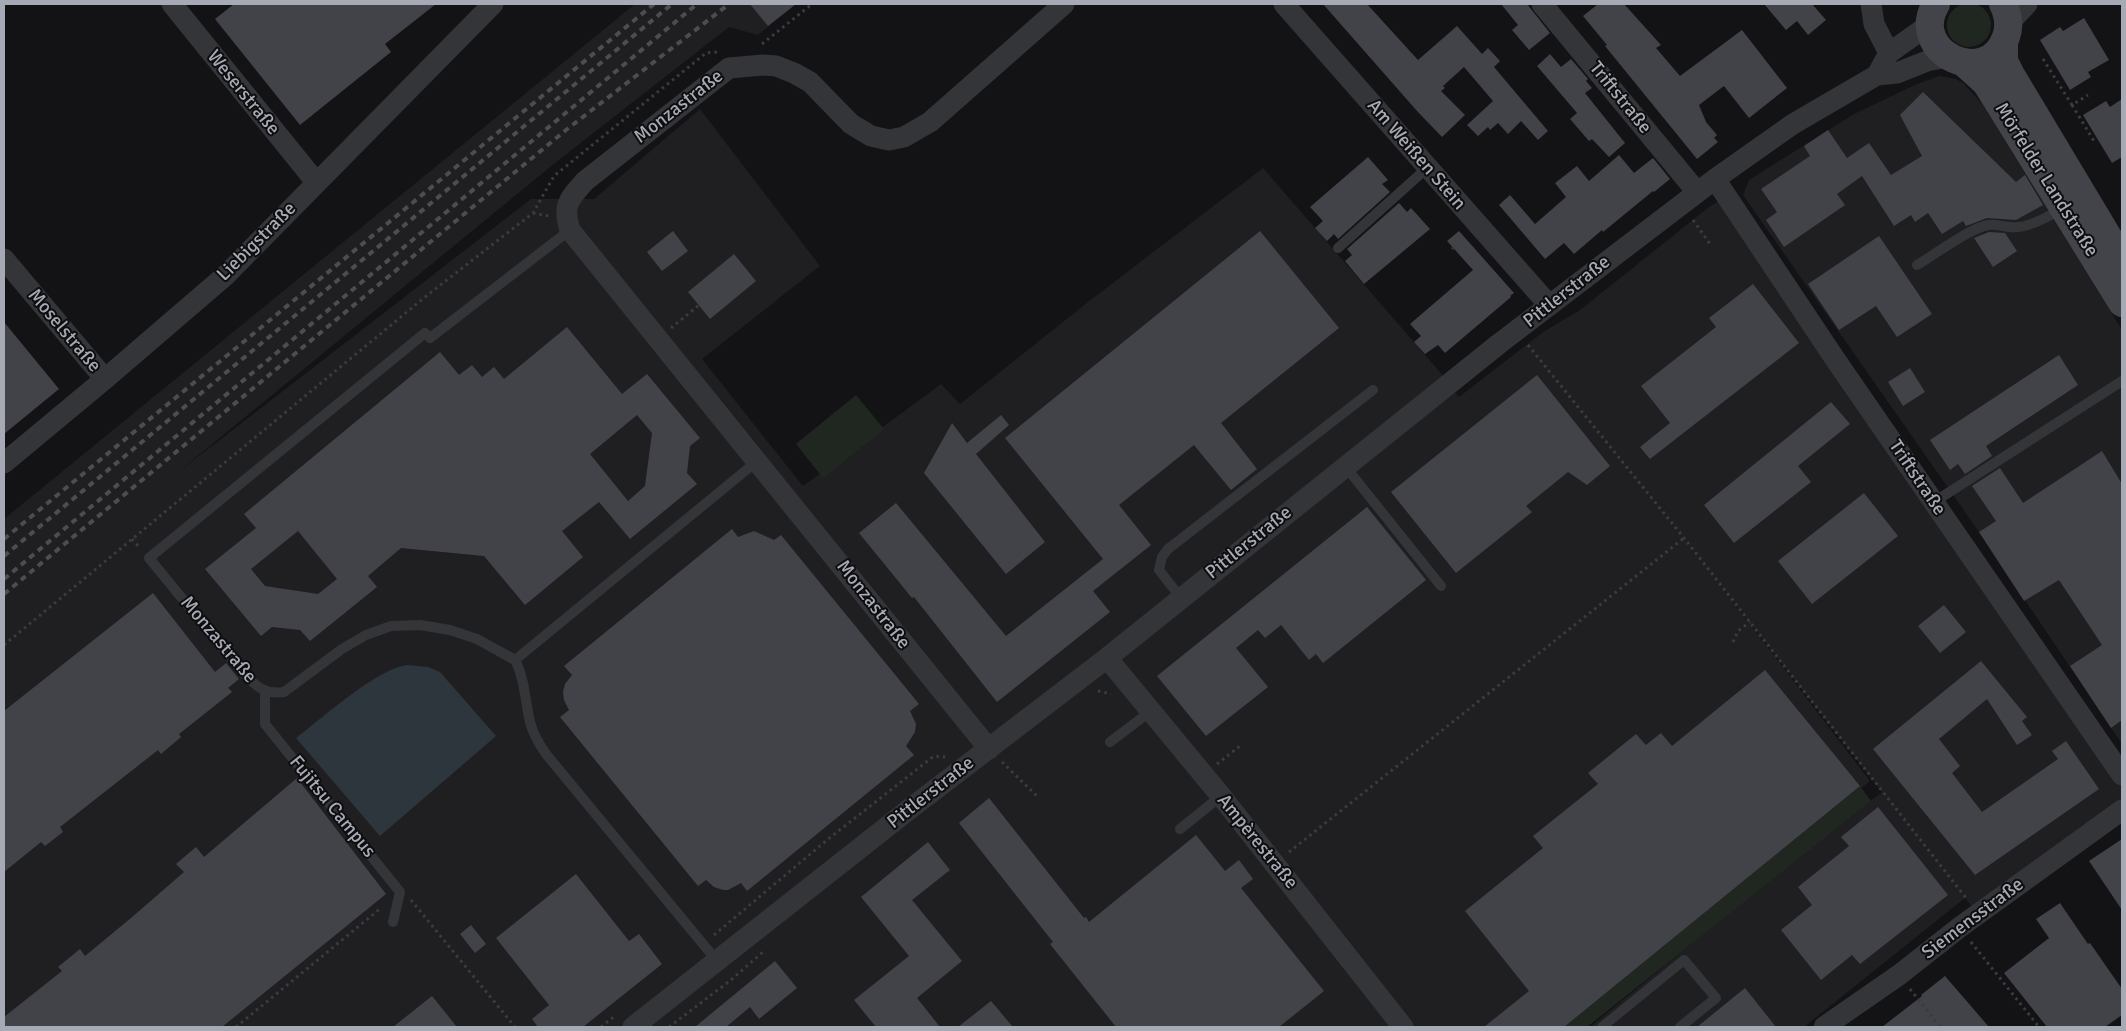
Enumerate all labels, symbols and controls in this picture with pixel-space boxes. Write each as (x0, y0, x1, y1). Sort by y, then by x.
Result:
street label: Weserstraße (202, 46, 284, 140)
street label: Triftstraße (1584, 57, 1656, 139)
street label: Monzastraße (630, 65, 728, 149)
street label: Am Weißen Stein (1362, 95, 1470, 215)
street label: Mörfelder Landstraße (1989, 99, 2103, 261)
street label: Liebigstraße (213, 198, 301, 286)
street label: Pittlerstraße (1519, 251, 1615, 333)
street label: Moselstraße (23, 285, 105, 377)
street label: Triftstraße (1883, 436, 1951, 520)
street label: Pittlerstraße (1201, 501, 1297, 585)
street label: Monzastraße (831, 556, 915, 654)
street label: Monzastraße (175, 592, 261, 688)
street label: Fujitsu Campus (284, 751, 380, 863)
street label: Pittlerstraße (883, 752, 979, 834)
street label: Ampèrestraße (1212, 790, 1302, 894)
street label: Siemensstraße (1918, 873, 2028, 965)

